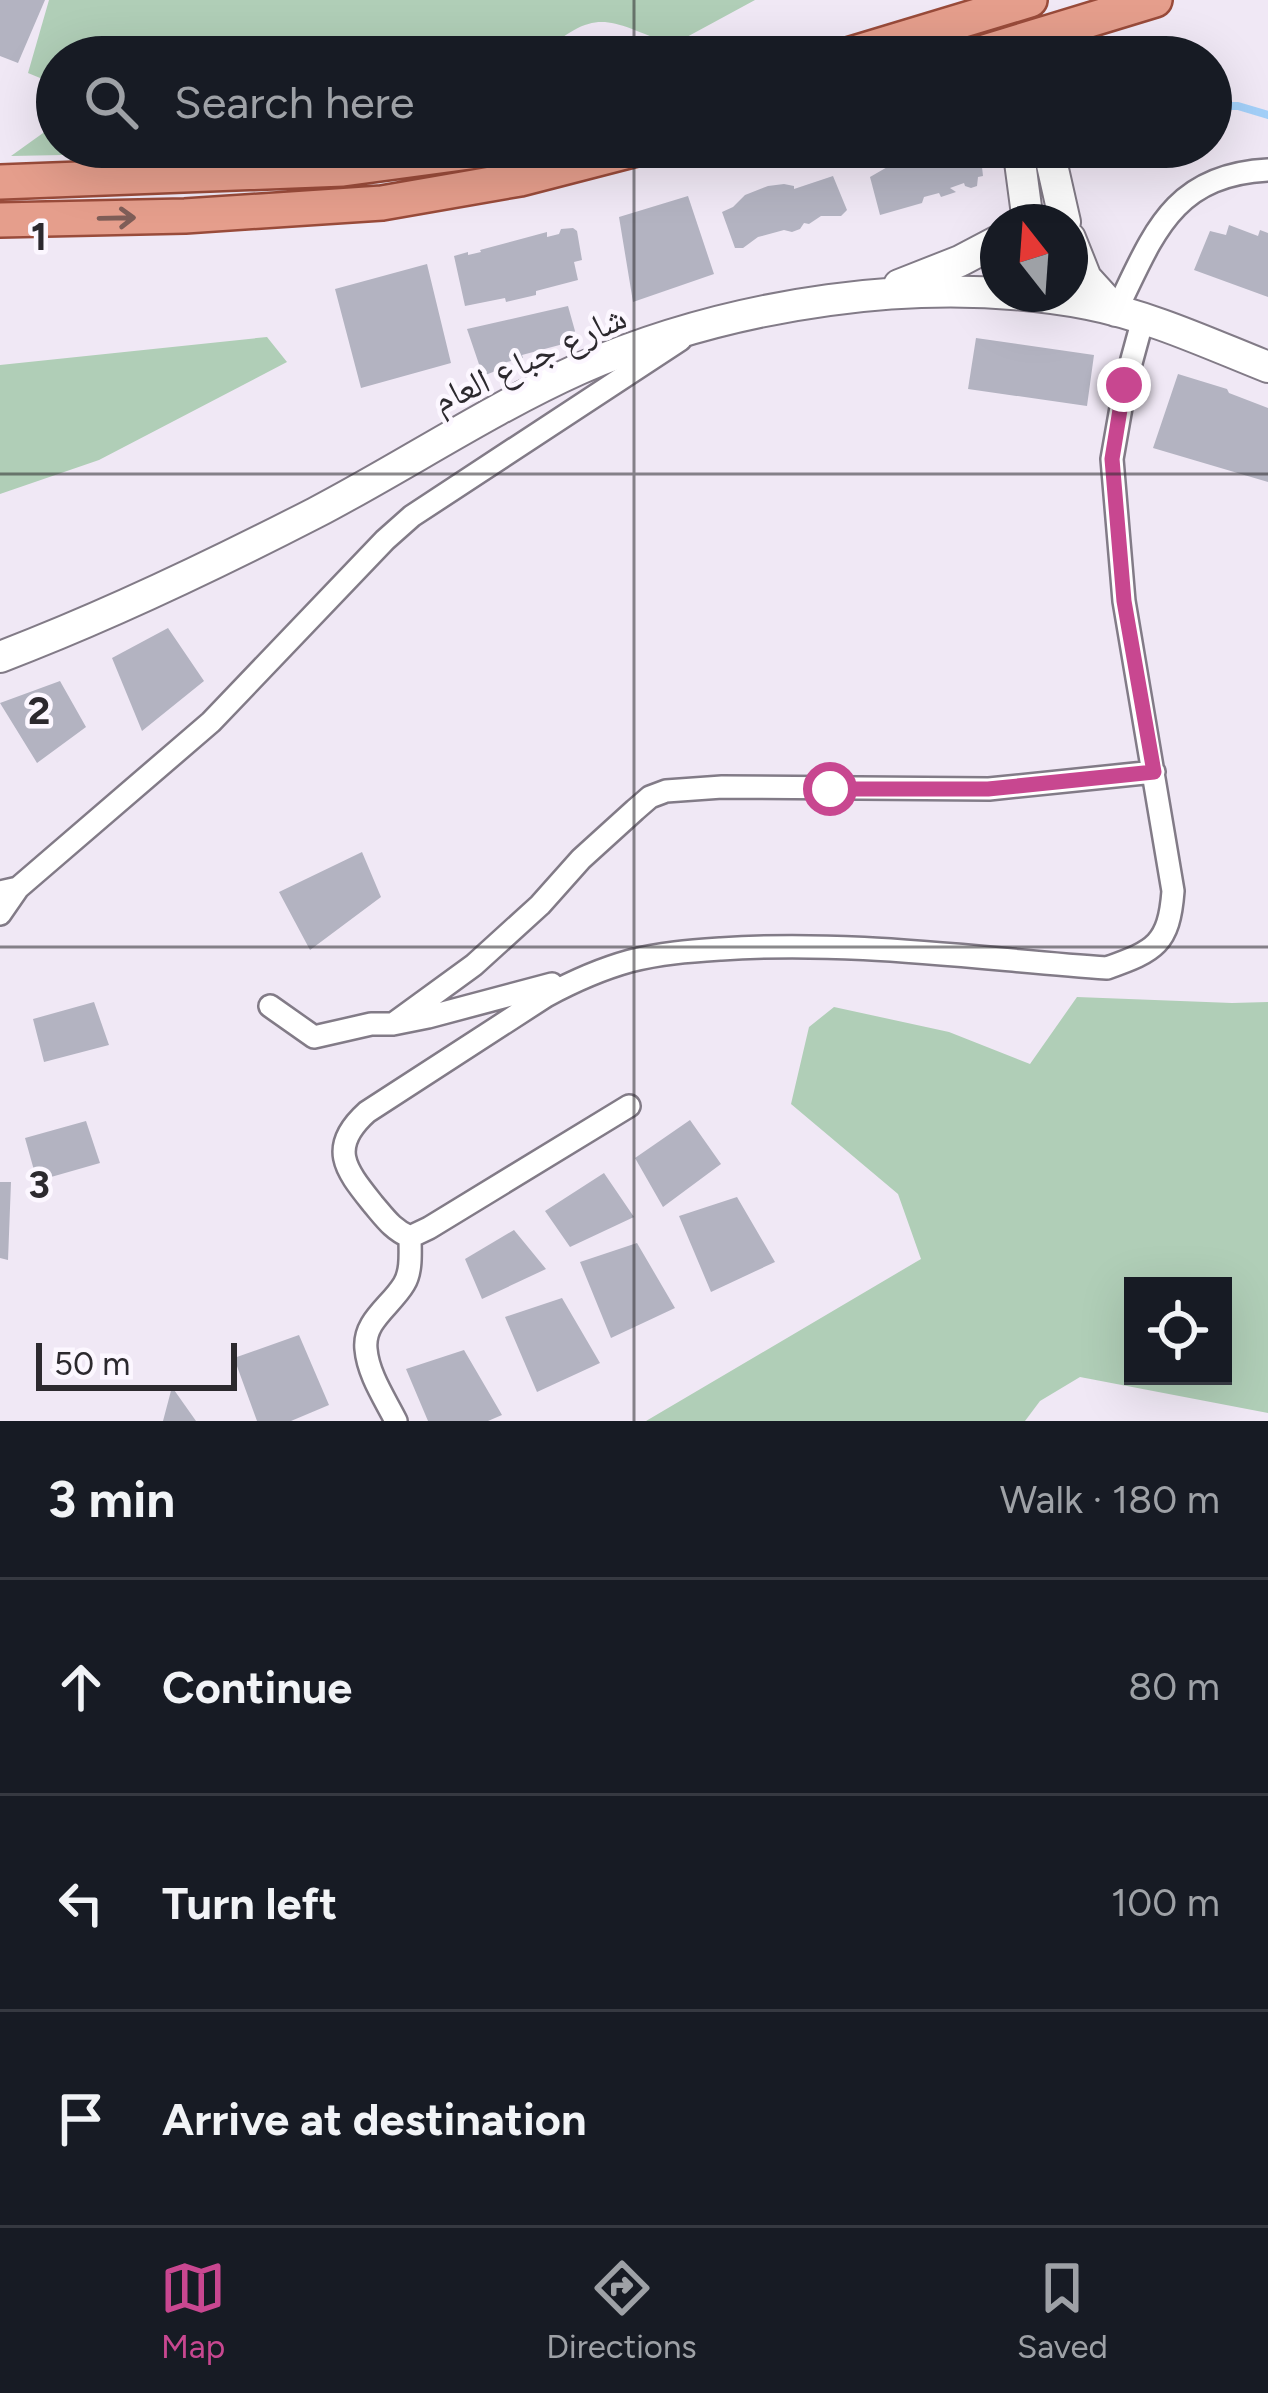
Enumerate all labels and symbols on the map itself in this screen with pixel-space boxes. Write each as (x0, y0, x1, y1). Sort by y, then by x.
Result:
north arrow (980, 204, 1088, 312)
one-way arrow (97, 206, 136, 229)
text: 1 (31, 213, 47, 260)
street label: شارع جباع العام (426, 295, 634, 424)
route end (1097, 358, 1151, 412)
text: 2 (28, 687, 50, 734)
route start (803, 762, 857, 816)
text: 3 (28, 1161, 50, 1208)
scale bar (36, 1337, 237, 1390)

